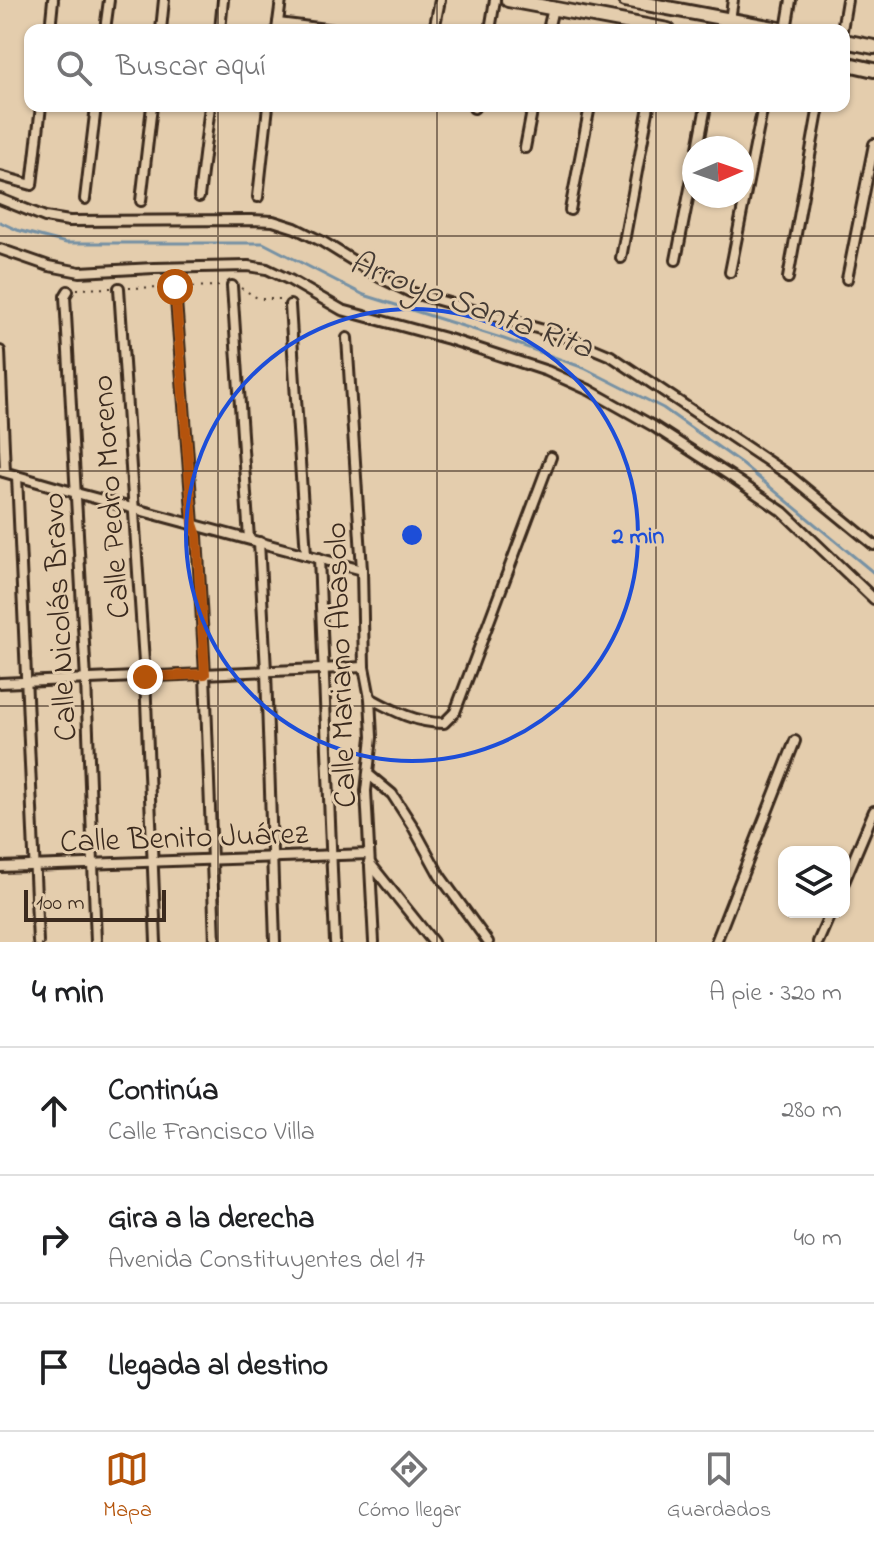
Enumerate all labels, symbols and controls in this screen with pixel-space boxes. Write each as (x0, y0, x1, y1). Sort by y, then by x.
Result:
search box (24, 24, 850, 112)
icon: search (52, 46, 96, 90)
text: Buscar aquí (116, 46, 266, 90)
north arrow (682, 136, 754, 208)
water label: Arroyo Santa Rita (342, 240, 600, 374)
route start (157, 269, 193, 305)
street label: Calle Pedro Moreno (81, 373, 144, 620)
street label: Calle Nicolás Bravo (32, 491, 91, 742)
text: 2 min (611, 520, 665, 555)
street label: Calle Mariano Abasolo (314, 521, 371, 809)
centre of rings (398, 521, 426, 549)
route end (127, 659, 163, 695)
street label: Calle Benito Juárez (59, 812, 310, 867)
map controls (778, 846, 850, 918)
button: layers (778, 846, 850, 918)
scale bar (24, 886, 166, 922)
text: 100 m (36, 888, 85, 920)
text: 4 min (32, 969, 104, 1019)
text: A pie · 320 m (709, 975, 842, 1013)
text: Continúa (108, 1070, 218, 1114)
icon: ahead (32, 1089, 76, 1133)
text: 280 m (781, 1092, 842, 1130)
text: Calle Francisco Villa (108, 1114, 315, 1152)
text: Gira a la derecha (108, 1198, 314, 1242)
icon: right (32, 1217, 76, 1261)
text: 40 m (793, 1220, 842, 1258)
text: Avenida Constituyentes del 17 (108, 1242, 425, 1280)
icon: arrive (32, 1345, 76, 1389)
text: Llegada al destino (108, 1345, 328, 1389)
tab: Mapa (103, 1447, 152, 1527)
tab: Cómo llegar (358, 1447, 461, 1527)
tab: Guardados (667, 1447, 771, 1527)

